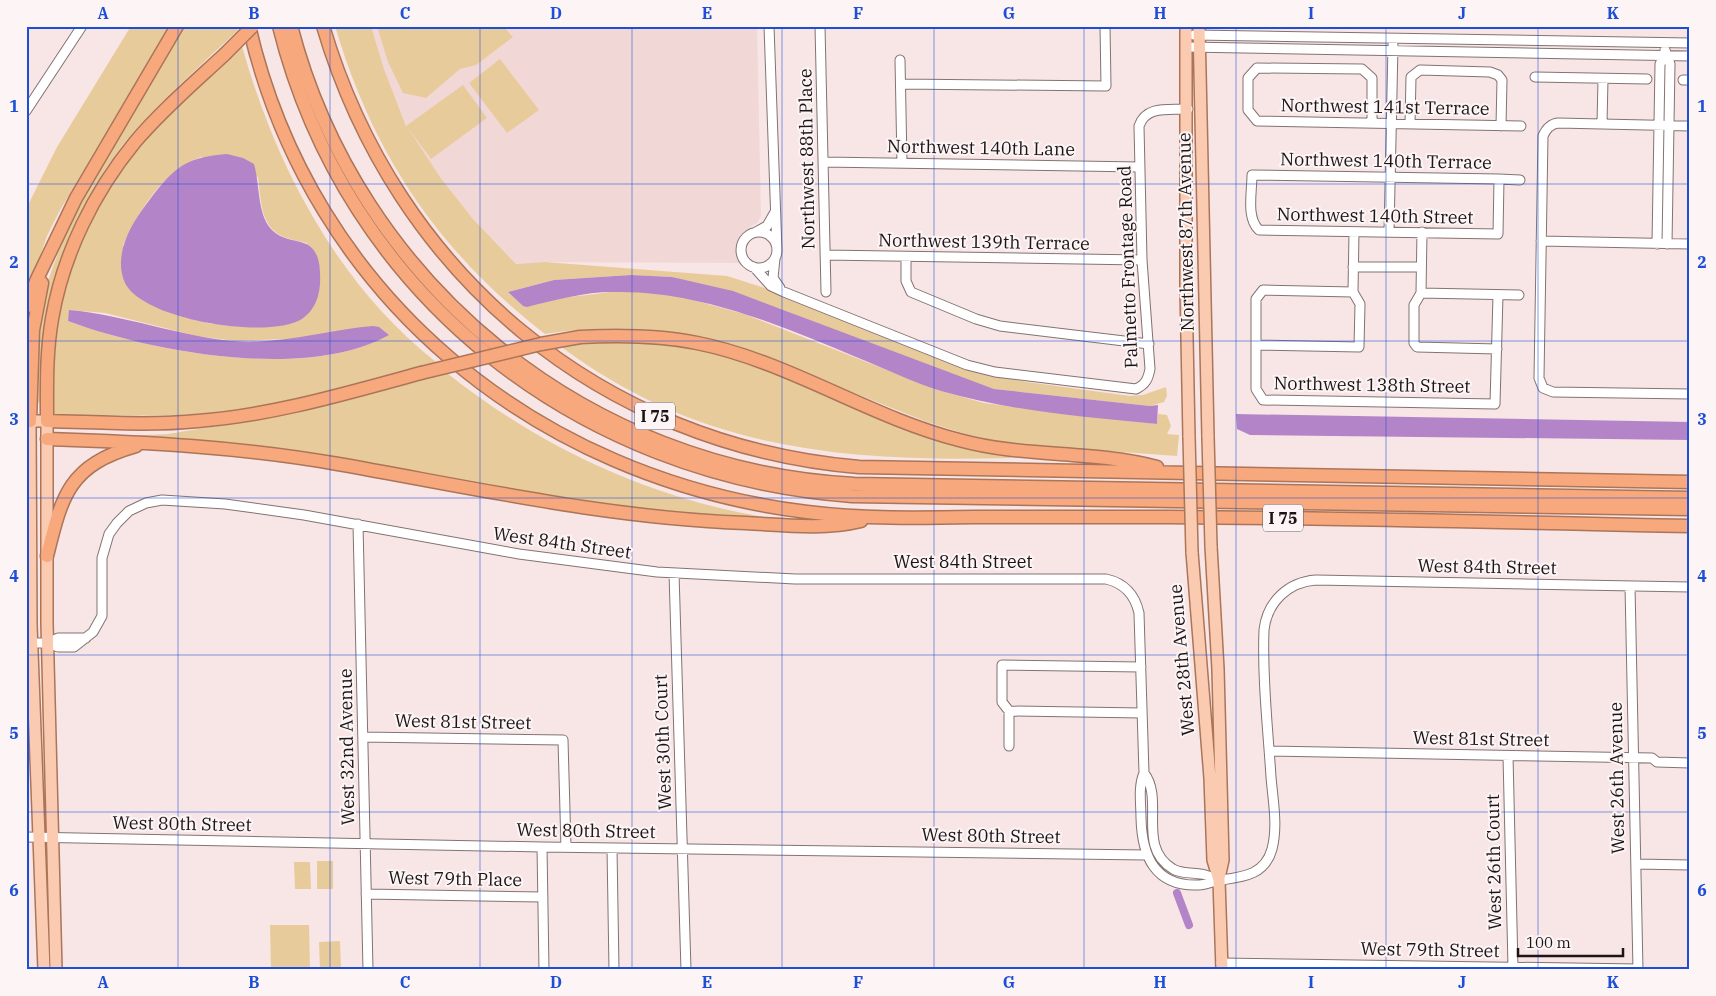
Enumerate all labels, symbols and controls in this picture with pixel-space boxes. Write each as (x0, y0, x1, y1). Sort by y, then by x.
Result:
text: A (97, 3, 109, 23)
text: B (248, 3, 260, 23)
text: C (400, 3, 410, 23)
text: D (550, 3, 562, 23)
text: E (702, 3, 712, 23)
text: F (853, 3, 863, 23)
text: G (1003, 3, 1015, 23)
text: H (1154, 3, 1167, 23)
text: I (1308, 3, 1314, 23)
text: J (1458, 3, 1466, 23)
text: K (1607, 3, 1620, 23)
street label: Northwest 88th Place (793, 68, 820, 250)
street label: Northwest 141st Terrace (1280, 93, 1490, 120)
text: 1 (9, 96, 19, 116)
text: 1 (1697, 96, 1707, 116)
street label: Northwest 87th Avenue (1172, 132, 1199, 332)
street label: Northwest 140th Lane (887, 134, 1075, 161)
street label: Northwest 140th Terrace (1280, 147, 1492, 174)
street label: Palmetto Frontage Road (1112, 165, 1143, 369)
street label: Northwest 140th Street (1276, 202, 1474, 229)
street label: Northwest 139th Terrace (878, 228, 1090, 255)
text: 2 (9, 252, 19, 272)
text: 2 (1697, 252, 1707, 272)
street label: Northwest 138th Street (1273, 371, 1471, 398)
road number: I 75 (635, 402, 675, 430)
text: 3 (9, 409, 19, 429)
text: 3 (1697, 409, 1707, 429)
road number: I 75 (1263, 504, 1303, 532)
street label: West 84th Street (491, 521, 633, 564)
street label: West 84th Street (893, 550, 1033, 573)
street label: West 84th Street (1417, 554, 1557, 579)
text: 4 (9, 566, 19, 586)
text: 4 (1697, 566, 1707, 586)
street label: West 28th Avenue (1163, 583, 1200, 737)
street label: West 32nd Avenue (334, 668, 359, 826)
street label: West 30th Court (649, 674, 676, 810)
street label: West 26th Avenue (1604, 702, 1629, 854)
street label: West 81st Street (394, 709, 532, 734)
text: 5 (9, 723, 19, 743)
text: 5 (1697, 723, 1707, 743)
street label: West 81st Street (1412, 726, 1550, 751)
street label: West 26th Court (1481, 794, 1506, 930)
street label: West 80th Street (112, 811, 252, 836)
street label: West 80th Street (516, 818, 656, 843)
street label: West 80th Street (921, 823, 1061, 848)
street label: West 79th Place (388, 866, 522, 891)
text: 6 (9, 880, 19, 900)
text: 6 (1697, 880, 1707, 900)
scale bar (1518, 926, 1624, 958)
text: 100 m (1526, 933, 1571, 952)
street label: West 79th Street (1360, 937, 1500, 962)
text: A (97, 972, 109, 992)
text: B (248, 972, 260, 992)
text: C (400, 972, 410, 992)
text: D (550, 972, 562, 992)
text: E (702, 972, 712, 992)
text: F (853, 972, 863, 992)
text: G (1003, 972, 1015, 992)
text: H (1154, 972, 1167, 992)
text: I (1308, 972, 1314, 992)
text: J (1458, 972, 1466, 992)
text: K (1607, 972, 1620, 992)

